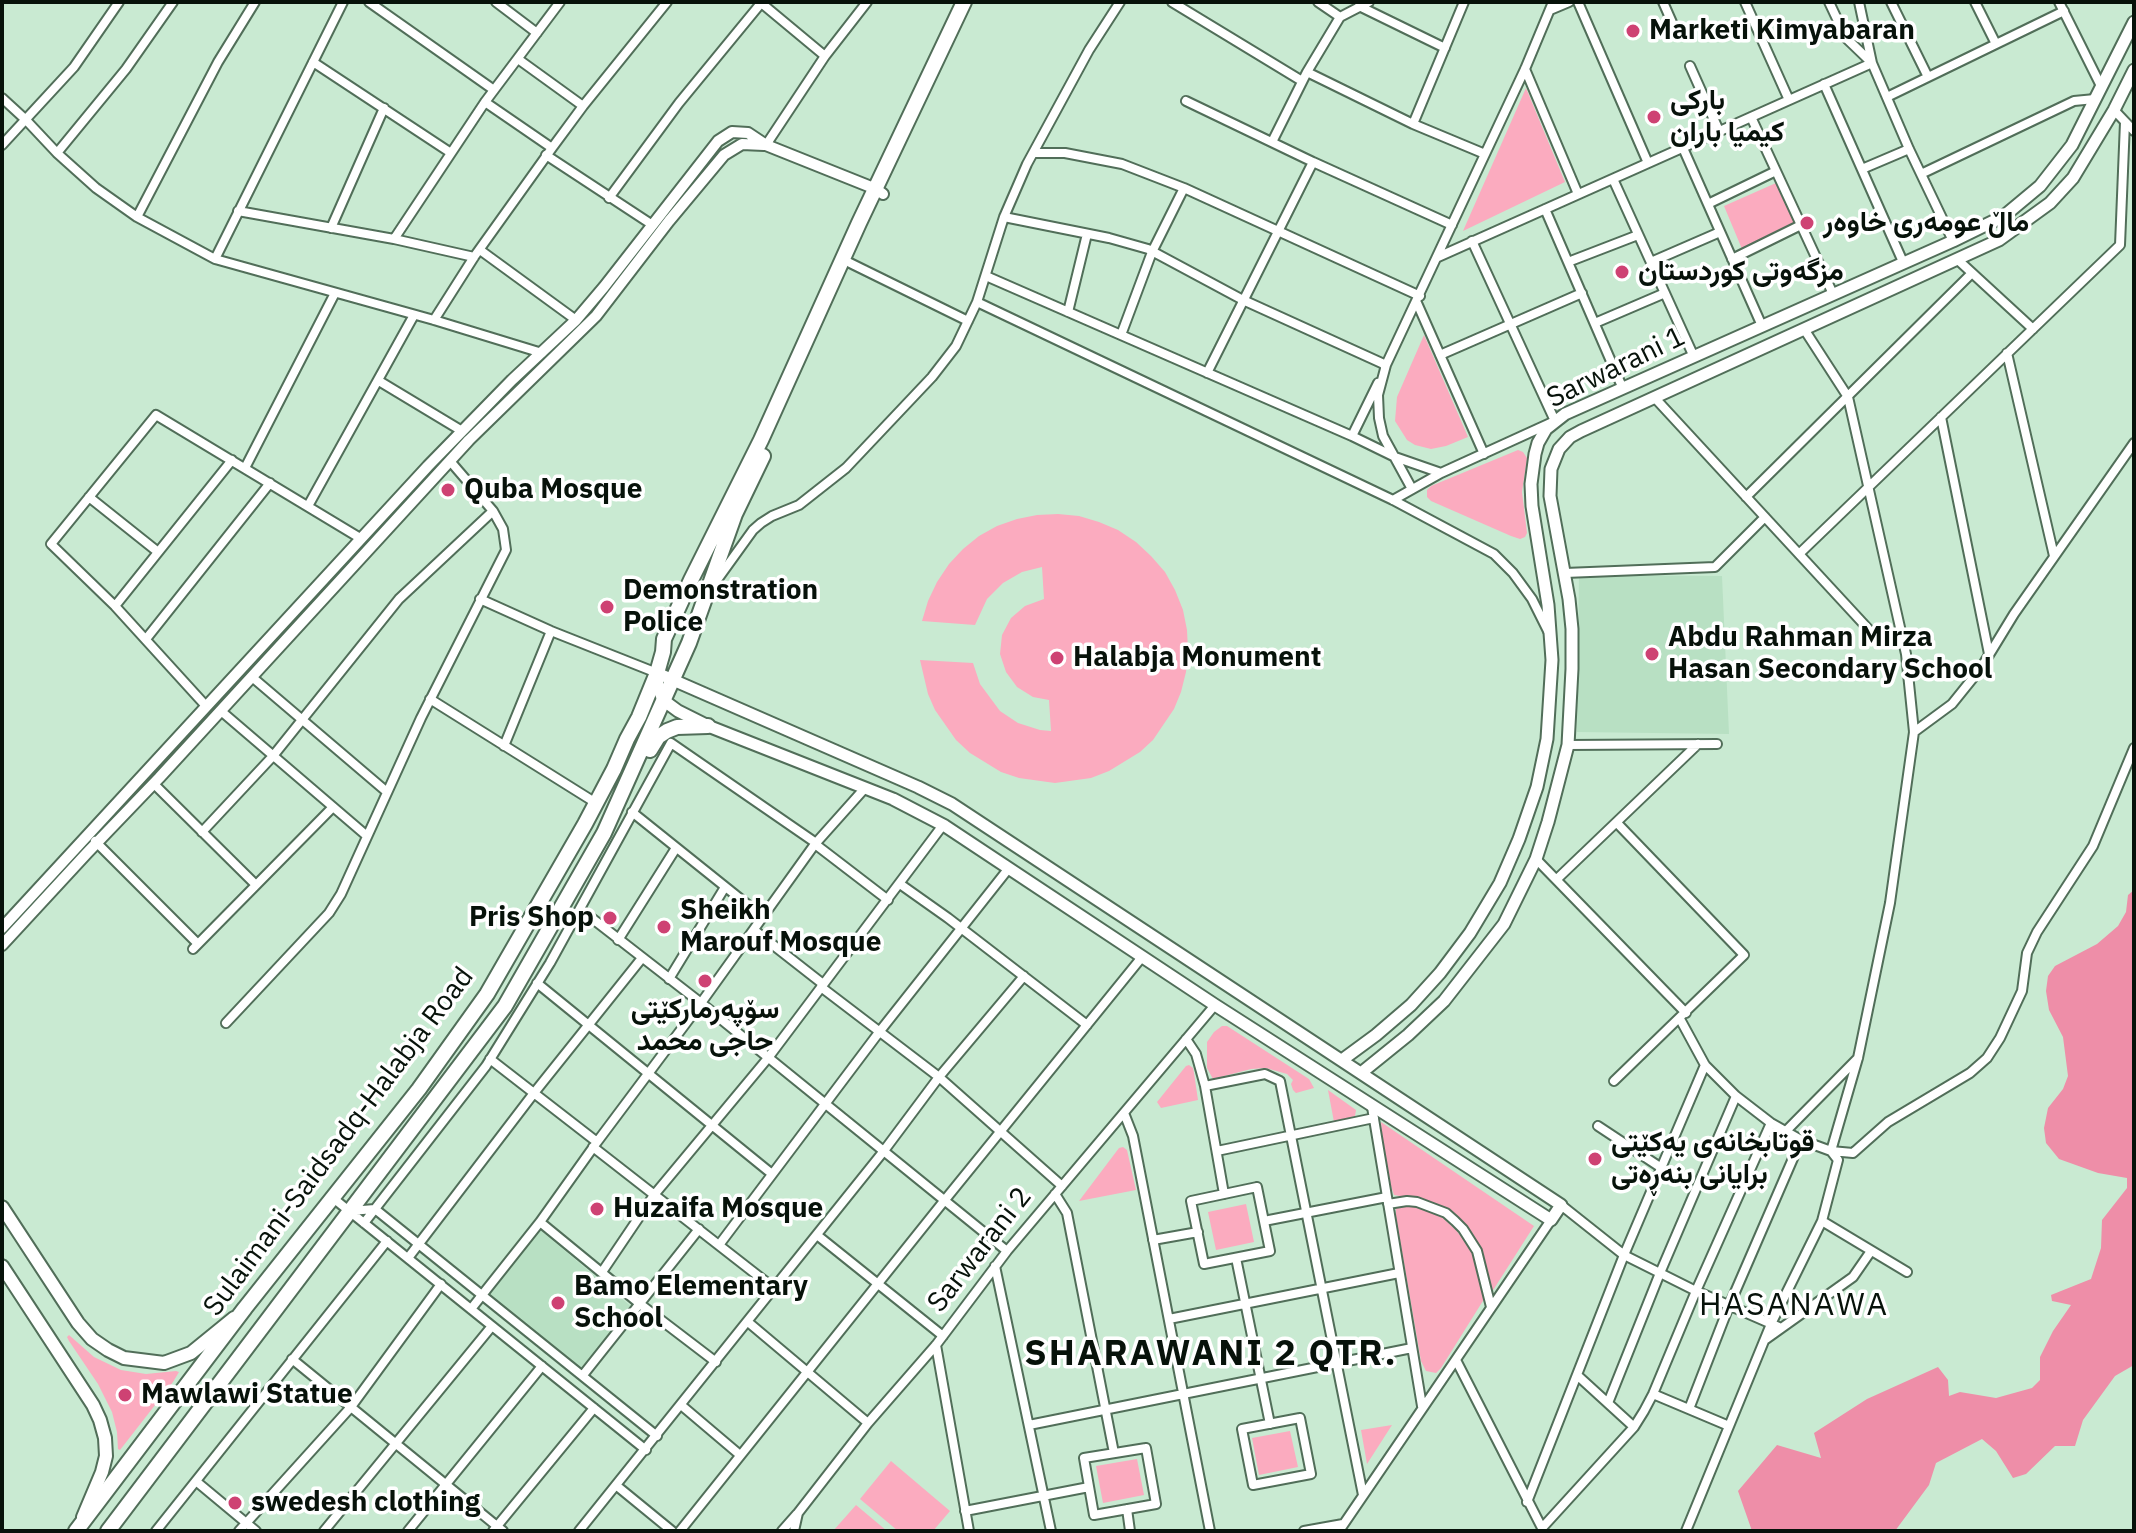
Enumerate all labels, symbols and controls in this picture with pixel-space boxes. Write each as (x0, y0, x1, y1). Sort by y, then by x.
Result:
place label: Marketi Kimyabaran (1649, 14, 1915, 48)
marker: Marketi Kimyabaran (1624, 22, 1642, 40)
place label: باركى كيميا باران (1670, 84, 1785, 150)
marker: باركى كيميا باران (1645, 108, 1663, 126)
place label: ماڵ عومەری خاوەر (1823, 206, 2029, 240)
marker: ماڵ عومەری خاوەر (1798, 214, 1816, 232)
place label: مزگەوتی کوردستان (1638, 255, 1844, 289)
marker: مزگەوتی کوردستان (1613, 263, 1631, 281)
street label: Sarwarani 1 (1542, 320, 1690, 416)
place label: Quba Mosque (464, 473, 643, 507)
marker: Quba Mosque (439, 481, 457, 499)
place label: Demonstration Police (623, 574, 818, 640)
marker: Demonstration Police (598, 598, 616, 616)
place label: Abdu Rahman Mirza Hasan Secondary School (1668, 621, 1992, 687)
place label: Halabja Monument (1073, 641, 1321, 675)
marker: Abdu Rahman Mirza Hasan Secondary School (1643, 645, 1661, 663)
marker: Halabja Monument (1048, 649, 1066, 667)
place label: Sheikh Marouf Mosque (680, 894, 882, 960)
place label: Pris Shop (469, 901, 594, 935)
marker: Pris Shop (601, 909, 619, 927)
marker: Sheikh Marouf Mosque (655, 918, 673, 936)
street label: Sulaimani-Saidsadq-Halabja Road (197, 961, 481, 1323)
marker: سۆپەرمارکێتی حاجی محمد (696, 972, 714, 990)
place label: سۆپەرمارکێتی حاجی محمد (631, 993, 779, 1059)
place label: قوتابخانەی یەکێتی برایانی بنەڕەتی (1611, 1126, 1814, 1192)
marker: قوتابخانەی یەکێتی برایانی بنەڕەتی (1586, 1150, 1604, 1168)
street label: Sarwarani 2 (921, 1181, 1039, 1319)
place label: Huzaifa Mosque (613, 1192, 823, 1226)
marker: Huzaifa Mosque (588, 1200, 606, 1218)
place label: Bamo Elementary School (574, 1270, 808, 1336)
district label: HASANAWA (1699, 1287, 1889, 1325)
marker: Bamo Elementary School (549, 1294, 567, 1312)
district label: SHARAWANI 2 QTR. (1024, 1333, 1398, 1377)
place label: Mawlawi Statue (141, 1378, 353, 1412)
marker: Mawlawi Statue (116, 1386, 134, 1404)
place label: swedesh clothing (251, 1486, 480, 1520)
marker: swedesh clothing (226, 1494, 244, 1512)

